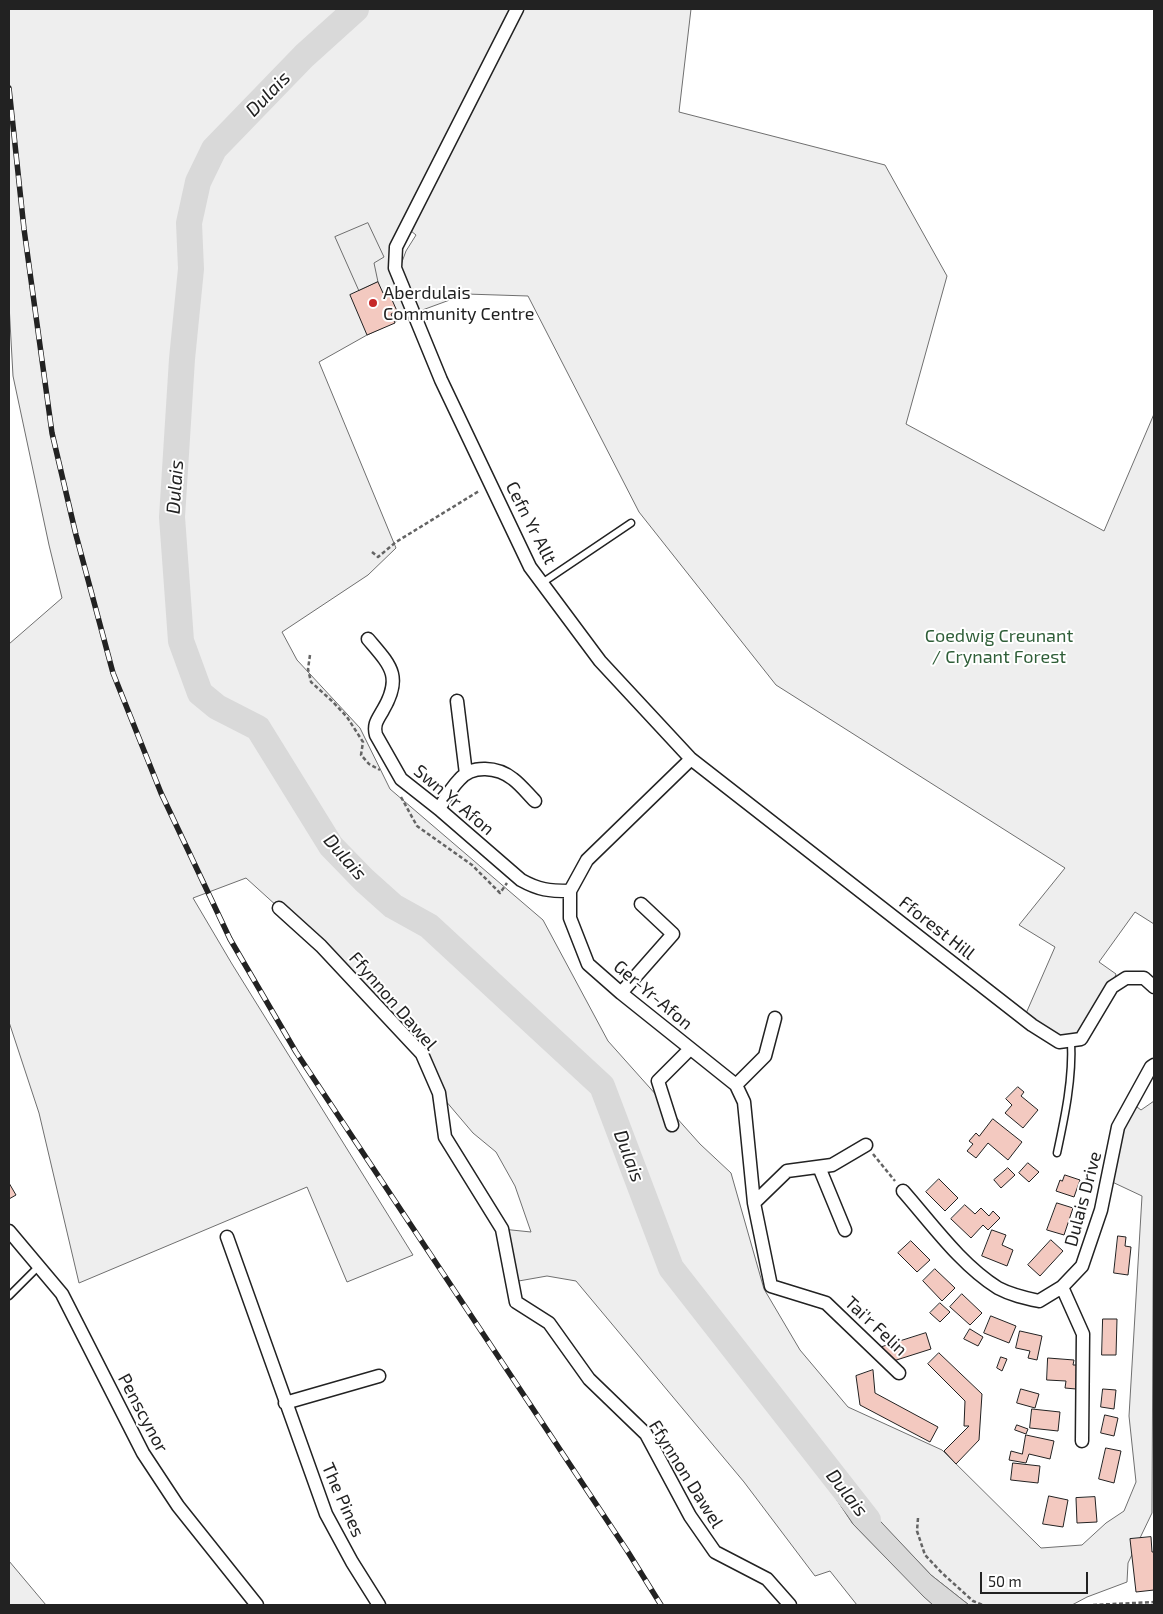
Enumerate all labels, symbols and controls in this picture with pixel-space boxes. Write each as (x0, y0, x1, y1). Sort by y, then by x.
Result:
water label: Dulais (241, 67, 295, 121)
place label: Aberdulais Community Centre (383, 282, 534, 324)
marker: Aberdulais Community Centre (367, 297, 379, 309)
water label: Dulais (162, 459, 188, 515)
street label: Cefn Yr Allt (501, 478, 561, 568)
park label: Coedwig Creunant / Crynant Forest (925, 625, 1073, 668)
street label: Swn Yr Afon (409, 760, 499, 840)
water label: Dulais (319, 829, 371, 885)
street label: Fforest Hill (895, 892, 979, 964)
street label: Ffynnon Dawel (344, 947, 442, 1055)
street label: Ger-Yr-Afon (609, 956, 697, 1034)
water label: Dulais (609, 1127, 649, 1185)
street label: Dulais Drive (1060, 1149, 1106, 1249)
street label: Tai'r Felin (840, 1292, 912, 1360)
street label: Penscynor (113, 1370, 173, 1456)
street label: Ffynnon Dawel (644, 1416, 728, 1532)
street label: The Pines (317, 1460, 369, 1540)
water label: Dulais (821, 1465, 873, 1521)
scale bar (983, 1562, 1090, 1594)
text: 50 m (988, 1572, 1022, 1590)

